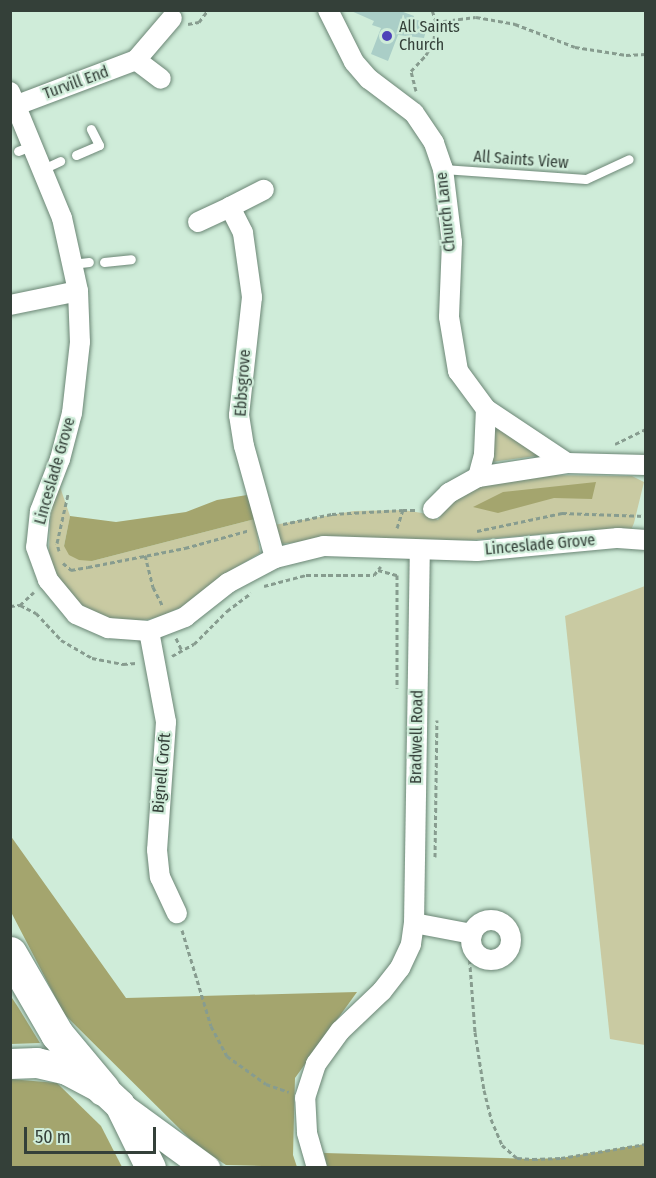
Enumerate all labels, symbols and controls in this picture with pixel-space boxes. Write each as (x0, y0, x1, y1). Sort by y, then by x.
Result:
place label: All Saints Church (399, 17, 460, 55)
marker: All Saints Church (380, 29, 394, 43)
street label: Turvill End (41, 62, 111, 104)
street label: All Saints View (473, 147, 569, 173)
street label: Church Lane (432, 171, 460, 253)
street label: Ebbsgrove (231, 349, 255, 417)
street label: Linceslade Grove (31, 415, 79, 527)
street label: Linceslade Grove (484, 531, 596, 559)
street label: Bradwell Road (407, 690, 427, 784)
street label: Bignell Croft (149, 732, 175, 814)
scale bar (27, 1115, 159, 1153)
text: 50 m (35, 1126, 71, 1148)

